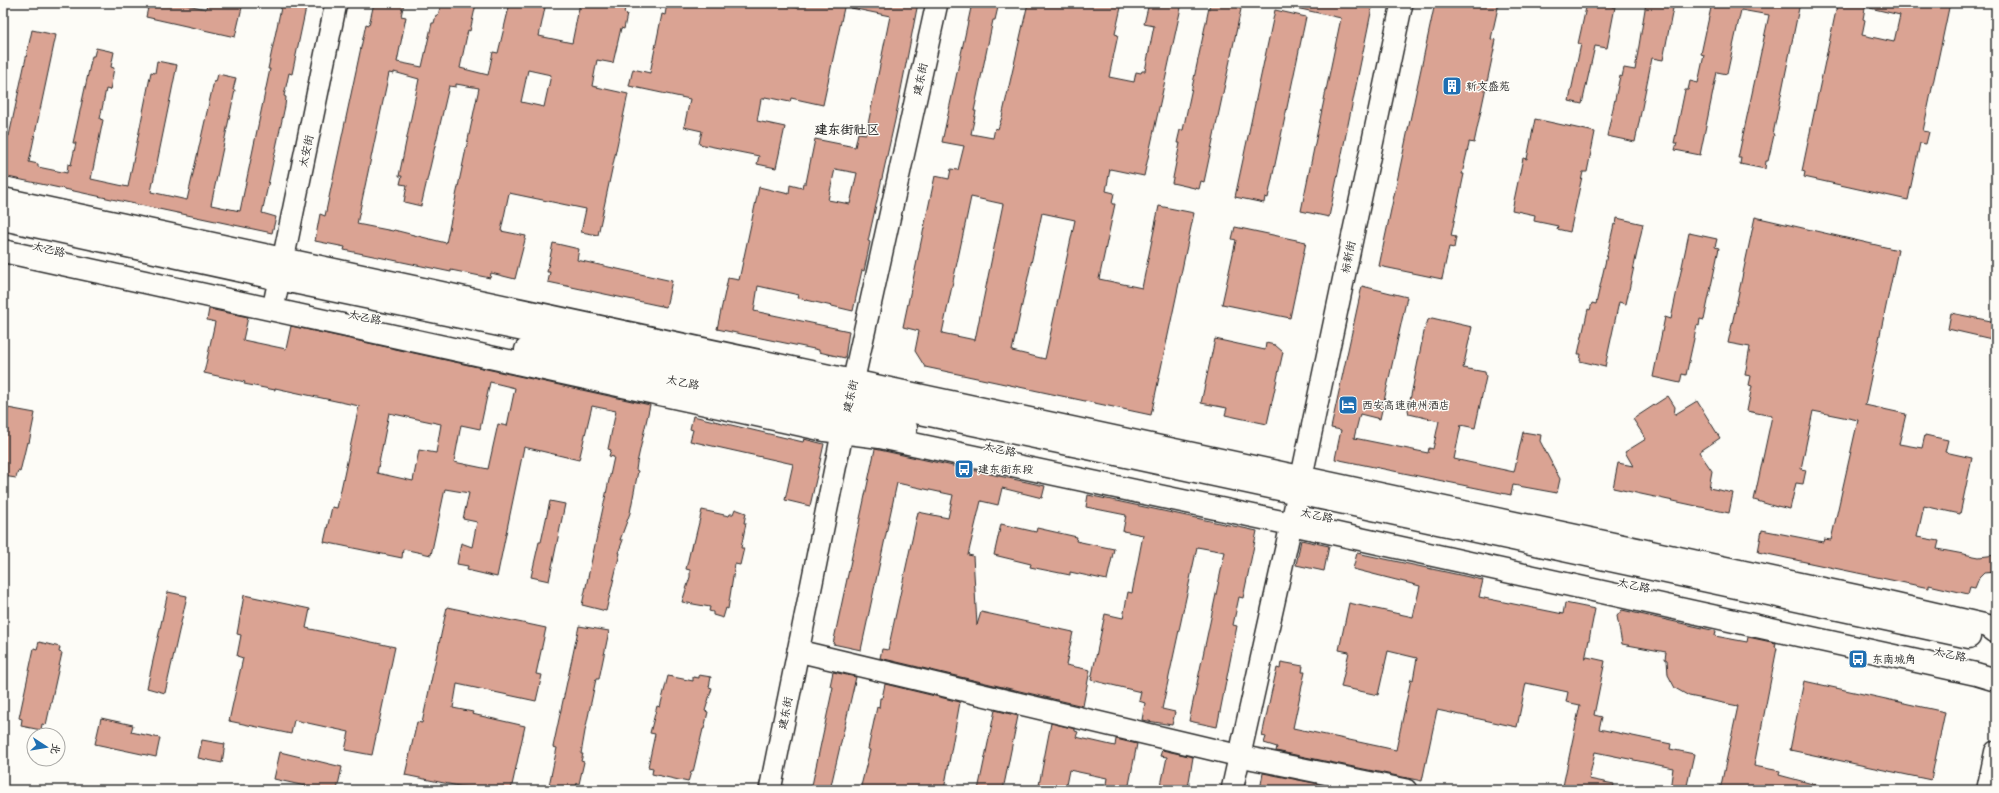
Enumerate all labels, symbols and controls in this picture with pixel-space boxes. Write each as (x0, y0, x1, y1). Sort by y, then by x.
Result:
street label: 建东街 (912, 61, 931, 97)
building icon: 新文盛苑 (1441, 75, 1463, 97)
place label: 新文盛苑 (1466, 81, 1510, 94)
district label: 建东街社区 (814, 123, 880, 139)
street label: 太安街 (298, 133, 317, 169)
street label: 标新街 (1340, 239, 1359, 275)
street label: 太乙路 (31, 240, 66, 261)
street label: 太乙路 (347, 309, 382, 328)
street label: 太乙路 (665, 374, 700, 393)
street label: 建东街 (841, 378, 862, 414)
hotel icon: 西安高速神州酒店 (1337, 394, 1359, 416)
place label: 西安高速神州酒店 (1362, 399, 1450, 413)
street label: 太乙路 (982, 441, 1017, 460)
bus stop icon: 建东街东段 (953, 458, 975, 480)
place label: 建东街东段 (978, 464, 1033, 477)
street label: 太乙路 (1299, 507, 1334, 526)
street label: 太乙路 (1616, 577, 1651, 596)
street label: 太乙路 (1932, 646, 1967, 665)
bus stop icon: 东南城角 (1847, 648, 1869, 670)
place label: 东南城角 (1872, 653, 1916, 667)
street label: 建东街 (777, 695, 796, 731)
north arrow (26, 727, 66, 767)
text: 北 (47, 742, 61, 755)

